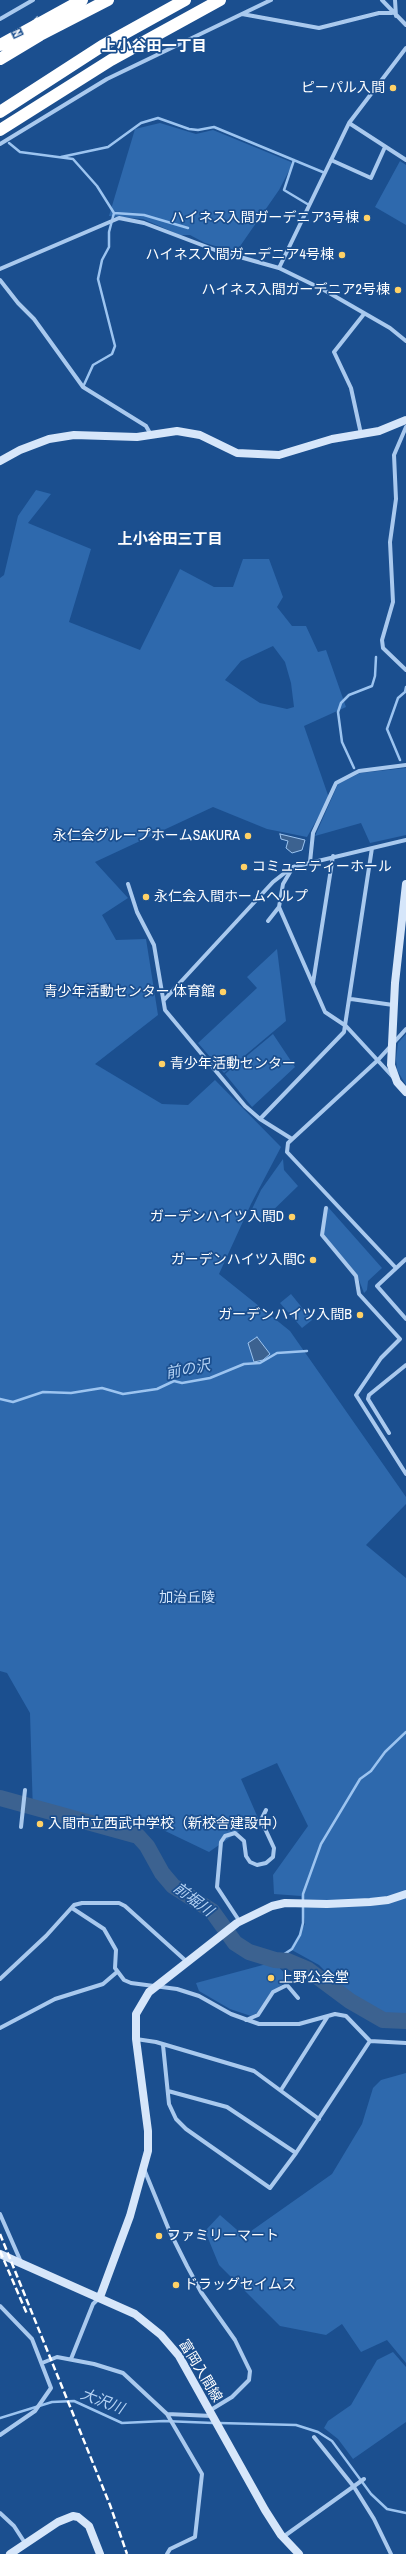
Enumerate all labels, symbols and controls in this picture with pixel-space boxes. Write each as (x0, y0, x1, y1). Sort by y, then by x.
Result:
north arrow (8, 8, 48, 48)
text: N (9, 27, 25, 39)
district label: 上小谷田一丁目 (102, 38, 206, 56)
place label: ピーパル入間 (301, 80, 385, 96)
marker: ピーパル入間 (388, 83, 398, 93)
place label: ハイネス入間ガーデニア3号棟 (171, 210, 359, 226)
marker: ハイネス入間ガーデニア3号棟 (362, 213, 372, 223)
place label: ハイネス入間ガーデニア4号棟 (146, 247, 334, 263)
marker: ハイネス入間ガーデニア4号棟 (337, 250, 347, 260)
place label: ハイネス入間ガーデニア2号棟 (202, 282, 390, 298)
marker: ハイネス入間ガーデニア2号棟 (393, 285, 403, 295)
district label: 上小谷田三丁目 (118, 531, 222, 549)
place label: 永仁会グループホームSAKURA (53, 828, 240, 844)
marker: 永仁会グループホームSAKURA (243, 831, 253, 841)
place label: コミュニティーホール (252, 859, 392, 875)
marker: コミュニティーホール (239, 862, 249, 872)
place label: 永仁会入間ホームヘルプ (154, 889, 308, 905)
marker: 永仁会入間ホームヘルプ (141, 892, 151, 902)
place label: 青少年活動センター 体育館 (44, 984, 215, 1000)
marker: 青少年活動センター 体育館 (218, 987, 228, 997)
place label: 青少年活動センター (170, 1056, 296, 1072)
marker: 青少年活動センター (157, 1059, 167, 1069)
place label: ガーデンハイツ入間D (150, 1209, 284, 1225)
marker: ガーデンハイツ入間D (287, 1212, 297, 1222)
place label: ガーデンハイツ入間C (171, 1252, 305, 1268)
marker: ガーデンハイツ入間C (308, 1255, 318, 1265)
place label: ガーデンハイツ入間B (218, 1307, 352, 1323)
marker: ガーデンハイツ入間B (355, 1310, 365, 1320)
water label: 前の沢 (164, 1357, 212, 1383)
park label: 加治丘陵 (159, 1590, 215, 1606)
place label: 入間市立西武中学校（新校舎建設中） (48, 1816, 286, 1832)
marker: 入間市立西武中学校（新校舎建設中） (35, 1819, 45, 1829)
water label: 前堀川 (170, 1879, 216, 1921)
place label: 上野公会堂 (279, 1970, 349, 1986)
marker: 上野公会堂 (266, 1973, 276, 1983)
place label: ファミリーマート (167, 2228, 279, 2244)
marker: ファミリーマート (154, 2231, 164, 2241)
place label: ドラッグセイムス (184, 2277, 296, 2293)
marker: ドラッグセイムス (171, 2280, 181, 2290)
street label: 富岡入間線 (175, 2337, 225, 2405)
water label: 大沢川 (78, 2386, 126, 2418)

